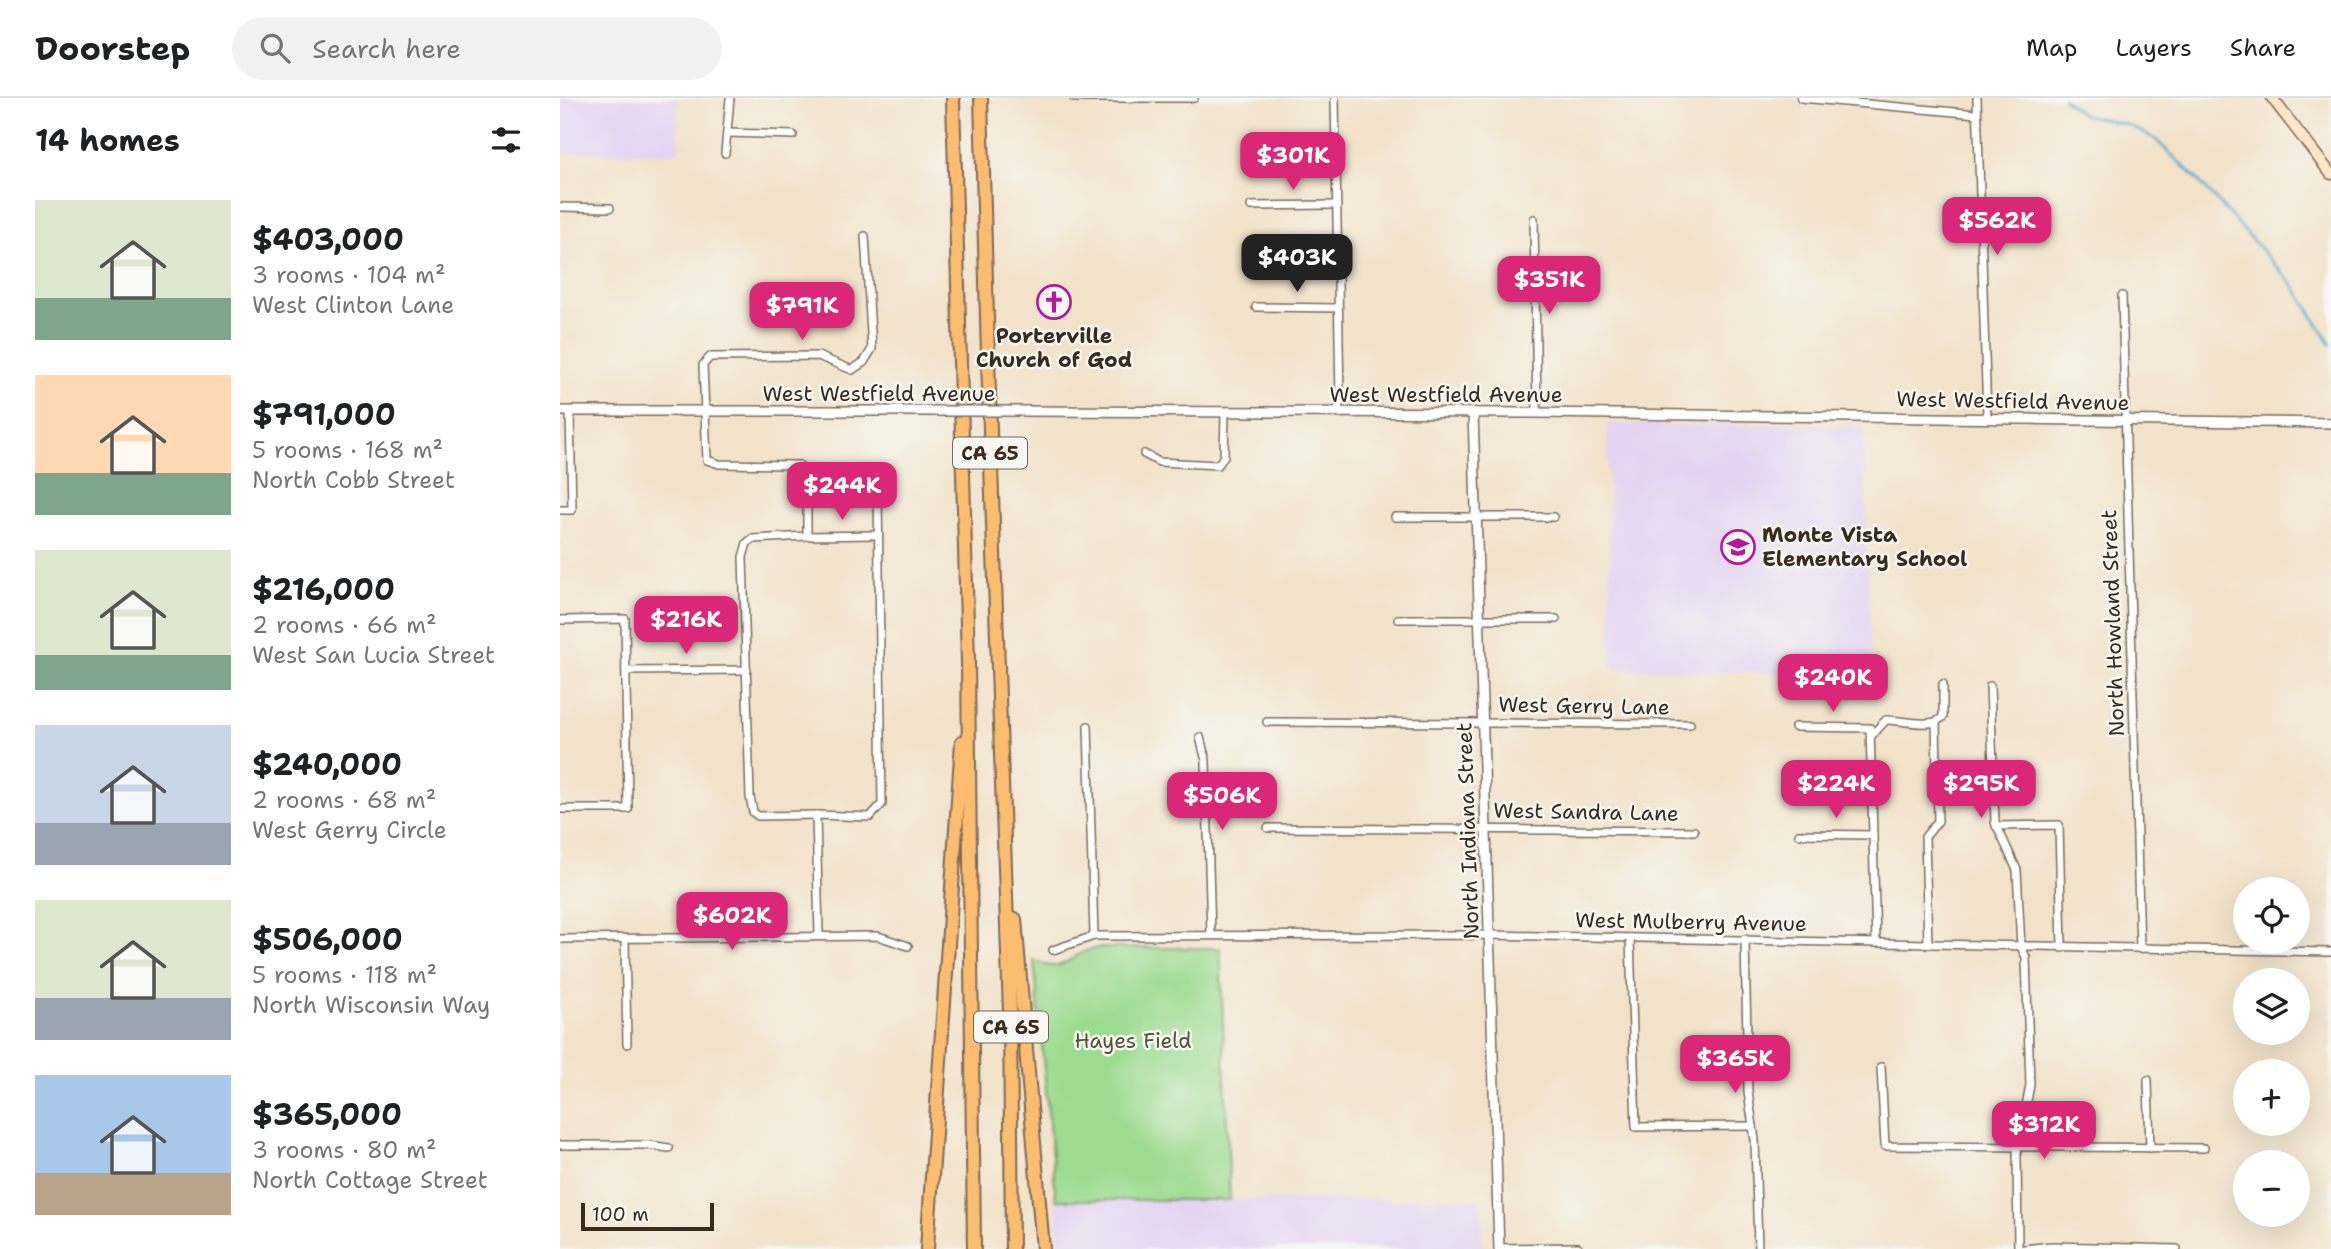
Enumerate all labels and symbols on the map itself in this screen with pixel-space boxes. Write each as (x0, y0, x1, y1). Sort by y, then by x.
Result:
pin: $301K (1244, 132, 1342, 192)
pin: $562K (1948, 198, 2046, 257)
pin: $403K (1248, 234, 1346, 294)
pin: $351K (1500, 256, 1598, 316)
pin: $791K (753, 282, 851, 342)
church icon: Porterville Church of God (1035, 283, 1073, 321)
place label: Porterville Church of God (976, 322, 1132, 374)
street label: West Westfield Avenue (762, 380, 996, 408)
street label: West Westfield Avenue (1329, 381, 1563, 409)
street label: West Westfield Avenue (1896, 385, 2130, 417)
road number: CA 65 (953, 438, 1027, 468)
pin: $244K (793, 462, 891, 522)
street label: North Howland Street (2095, 509, 2131, 737)
place label: Monte Vista Elementary School (1762, 521, 1967, 573)
school or university icon: Monte Vista Elementary School (1719, 528, 1757, 566)
pin: $216K (637, 596, 735, 656)
pin: $240K (1784, 654, 1882, 714)
street label: West Gerry Lane (1498, 691, 1670, 721)
street label: North Indiana Street (1450, 722, 1486, 940)
pin: $224K (1787, 760, 1885, 820)
pin: $295K (1932, 760, 2030, 820)
pin: $506K (1173, 772, 1271, 832)
street label: West Sandra Lane (1493, 796, 1679, 828)
pin: $602K (683, 892, 781, 952)
street label: West Mulberry Avenue (1575, 906, 1807, 938)
road number: CA 65 (974, 1012, 1048, 1043)
park label: Hayes Field (1074, 1027, 1192, 1055)
pin: $365K (1686, 1035, 1784, 1095)
pin: $312K (1995, 1102, 2093, 1161)
scale bar (581, 1200, 714, 1232)

